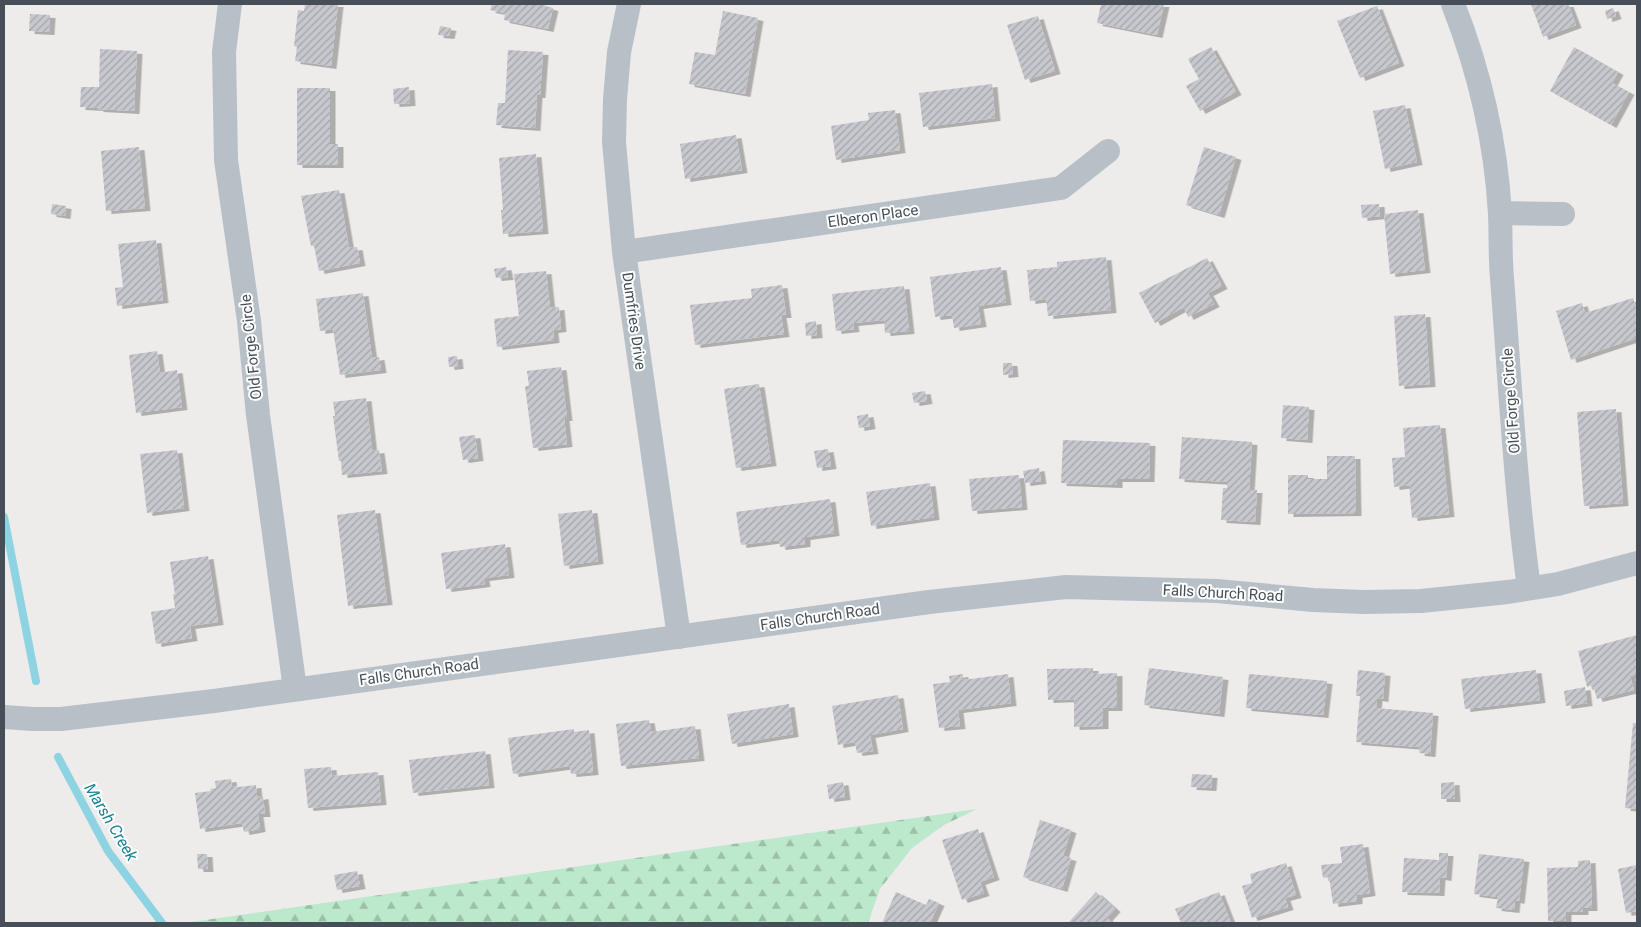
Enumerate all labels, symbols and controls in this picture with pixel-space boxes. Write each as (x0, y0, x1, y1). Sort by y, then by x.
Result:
street label: Elberon Place (827, 201, 919, 231)
street label: Dumfries Drive (618, 271, 650, 371)
street label: Old Forge Circle (237, 293, 265, 401)
street label: Old Forge Circle (1498, 348, 1524, 454)
street label: Falls Church Road (1162, 581, 1284, 605)
street label: Falls Church Road (759, 600, 881, 634)
street label: Falls Church Road (358, 655, 480, 689)
water label: Marsh Creek (80, 780, 142, 865)

